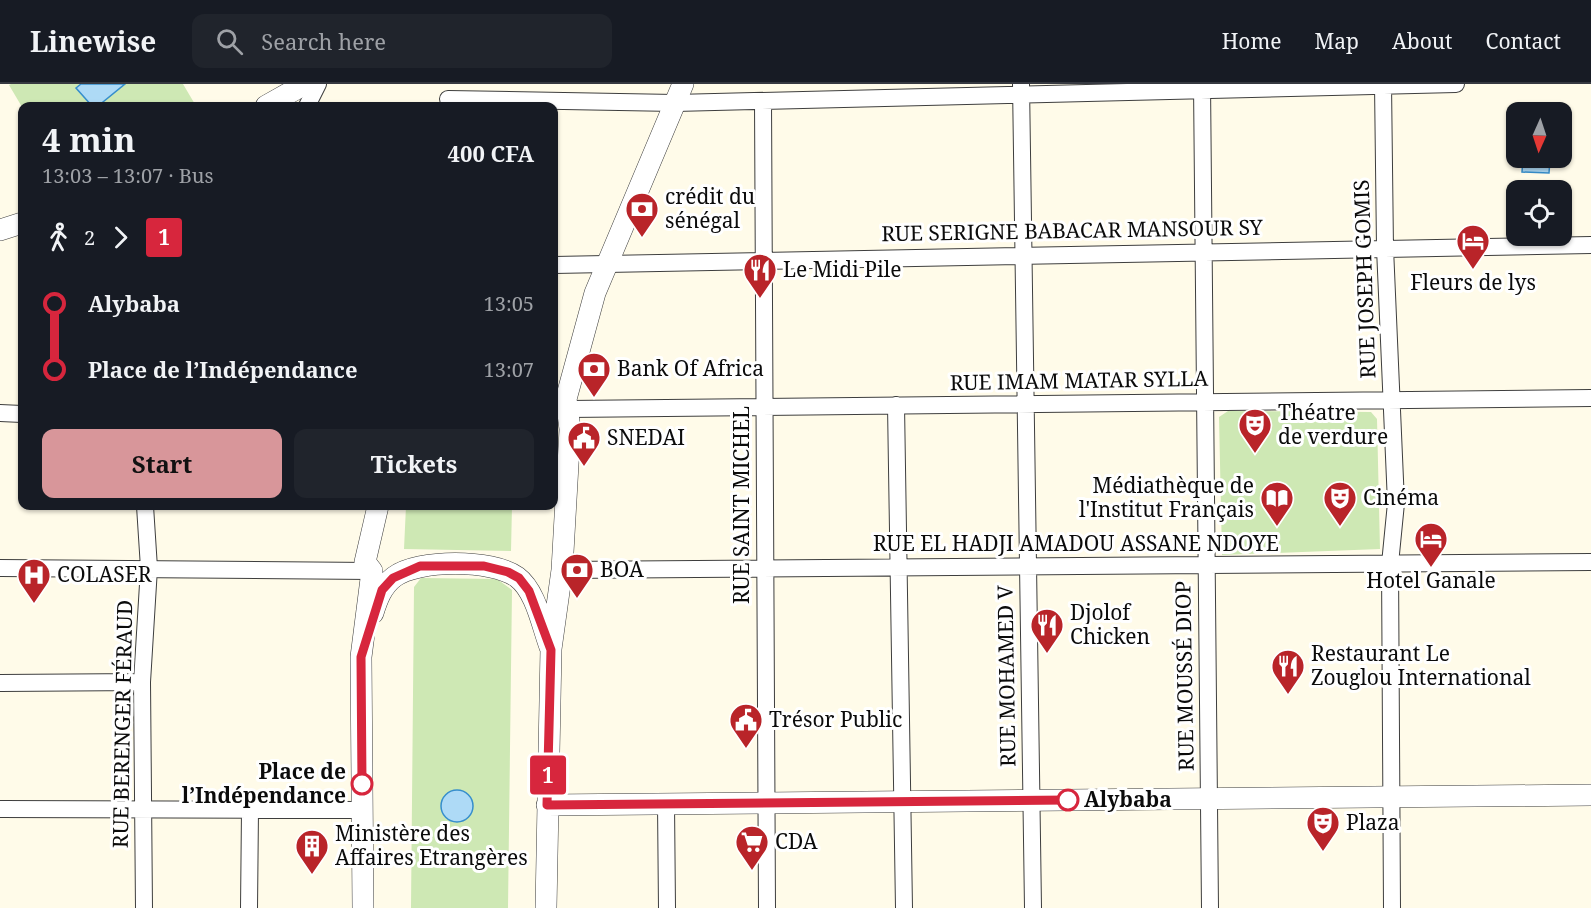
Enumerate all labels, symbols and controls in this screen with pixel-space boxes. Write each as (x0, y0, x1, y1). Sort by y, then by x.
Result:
search box (192, 14, 612, 68)
text: Linewise (30, 22, 156, 60)
icon: search (213, 25, 246, 58)
text: Search here (261, 26, 386, 56)
text: Home (1222, 27, 1282, 55)
text: Map (1315, 27, 1359, 55)
text: About (1392, 27, 1453, 55)
text: Contact (1486, 27, 1561, 55)
north arrow (1506, 102, 1572, 168)
map controls (1506, 102, 1572, 246)
text: 4 min (42, 117, 135, 162)
text: 400 CFA (448, 138, 534, 168)
text: 13:03 – 13:07 · Bus (42, 162, 213, 189)
street label: RUE JOSEPH GOMIS (1347, 179, 1381, 379)
button: locate (1506, 180, 1572, 246)
place label: crédit du sénégal (665, 182, 755, 234)
bank icon: crédit du sénégal (624, 191, 660, 238)
street label: RUE SERIGNE BABACAR MANSOUR SY (881, 213, 1264, 247)
icon: walk (42, 221, 75, 254)
icon: forward (104, 221, 137, 254)
text: 1 (158, 223, 170, 251)
hotel icon: Fleurs de lys (1455, 223, 1491, 270)
text: 2 (84, 224, 95, 251)
restaurant icon: Le Midi Pile (742, 252, 778, 299)
place label: Le Midi Pile (783, 255, 901, 283)
place label: Fleurs de lys (1410, 268, 1536, 296)
text: Alybaba (88, 288, 180, 318)
text: 13:05 (484, 290, 534, 317)
bank icon: Bank Of Africa (576, 351, 612, 398)
text: Place de l’Indépendance (88, 354, 358, 384)
place label: Bank Of Africa (617, 354, 764, 382)
text: 13:07 (484, 356, 534, 383)
street label: RUE IMAM MATAR SYLLA (949, 364, 1209, 396)
place label: Théatre de verdure (1278, 398, 1388, 450)
street label: RUE SAINT MICHEL (727, 406, 755, 604)
theatre icon: Théatre de verdure (1237, 407, 1273, 454)
public building icon: SNEDAI (566, 420, 602, 467)
place label: SNEDAI (607, 423, 685, 451)
button: Start (42, 429, 282, 498)
button: Tickets (294, 429, 534, 498)
place label: Médiathèque de l'Institut Français (1079, 471, 1254, 523)
library icon: Médiathèque de l'Institut Français (1259, 480, 1295, 527)
theatre icon: Cinéma (1322, 480, 1358, 527)
place label: Cinéma (1363, 483, 1439, 511)
hotel icon: Hotel Ganale (1413, 521, 1449, 568)
street label: RUE EL HADJI AMADOU ASSANE NDOYE (873, 529, 1279, 557)
bank icon: BOA (559, 552, 595, 599)
place label: BOA (600, 555, 644, 583)
hospital icon: COLASER (16, 557, 52, 604)
place label: COLASER (57, 560, 152, 588)
place label: Hotel Ganale (1366, 566, 1496, 594)
street label: RUE MOUSSÉ DIOP (1168, 581, 1200, 771)
street label: RUE MOHAMED V (990, 584, 1022, 767)
place label: Djolof Chicken (1070, 598, 1150, 650)
street label: RUE BERENGER FÉRAUD (106, 600, 138, 848)
restaurant icon: Djolof Chicken (1029, 607, 1065, 654)
place label: Restaurant Le Zouglou International (1311, 639, 1531, 691)
restaurant icon: Restaurant Le Zouglou International (1270, 648, 1306, 695)
public building icon: Trésor Public (728, 702, 764, 749)
place label: Trésor Public (769, 705, 902, 733)
line badge: 1 (528, 756, 568, 794)
place label: Place de l’Indépendance (182, 757, 346, 809)
text: 1 (542, 761, 554, 789)
marker: Place de l’Indépendance (351, 773, 373, 795)
place label: Alybaba (1084, 785, 1172, 813)
marker: Alybaba (1057, 789, 1079, 811)
theatre icon: Plaza (1305, 805, 1341, 852)
place label: Plaza (1346, 808, 1400, 836)
place label: Ministère des Affaires Etrangères (335, 819, 528, 871)
supermarket icon: CDA (734, 824, 770, 871)
place label: CDA (775, 827, 818, 855)
building icon: Ministère des Affaires Etrangères (294, 828, 330, 875)

